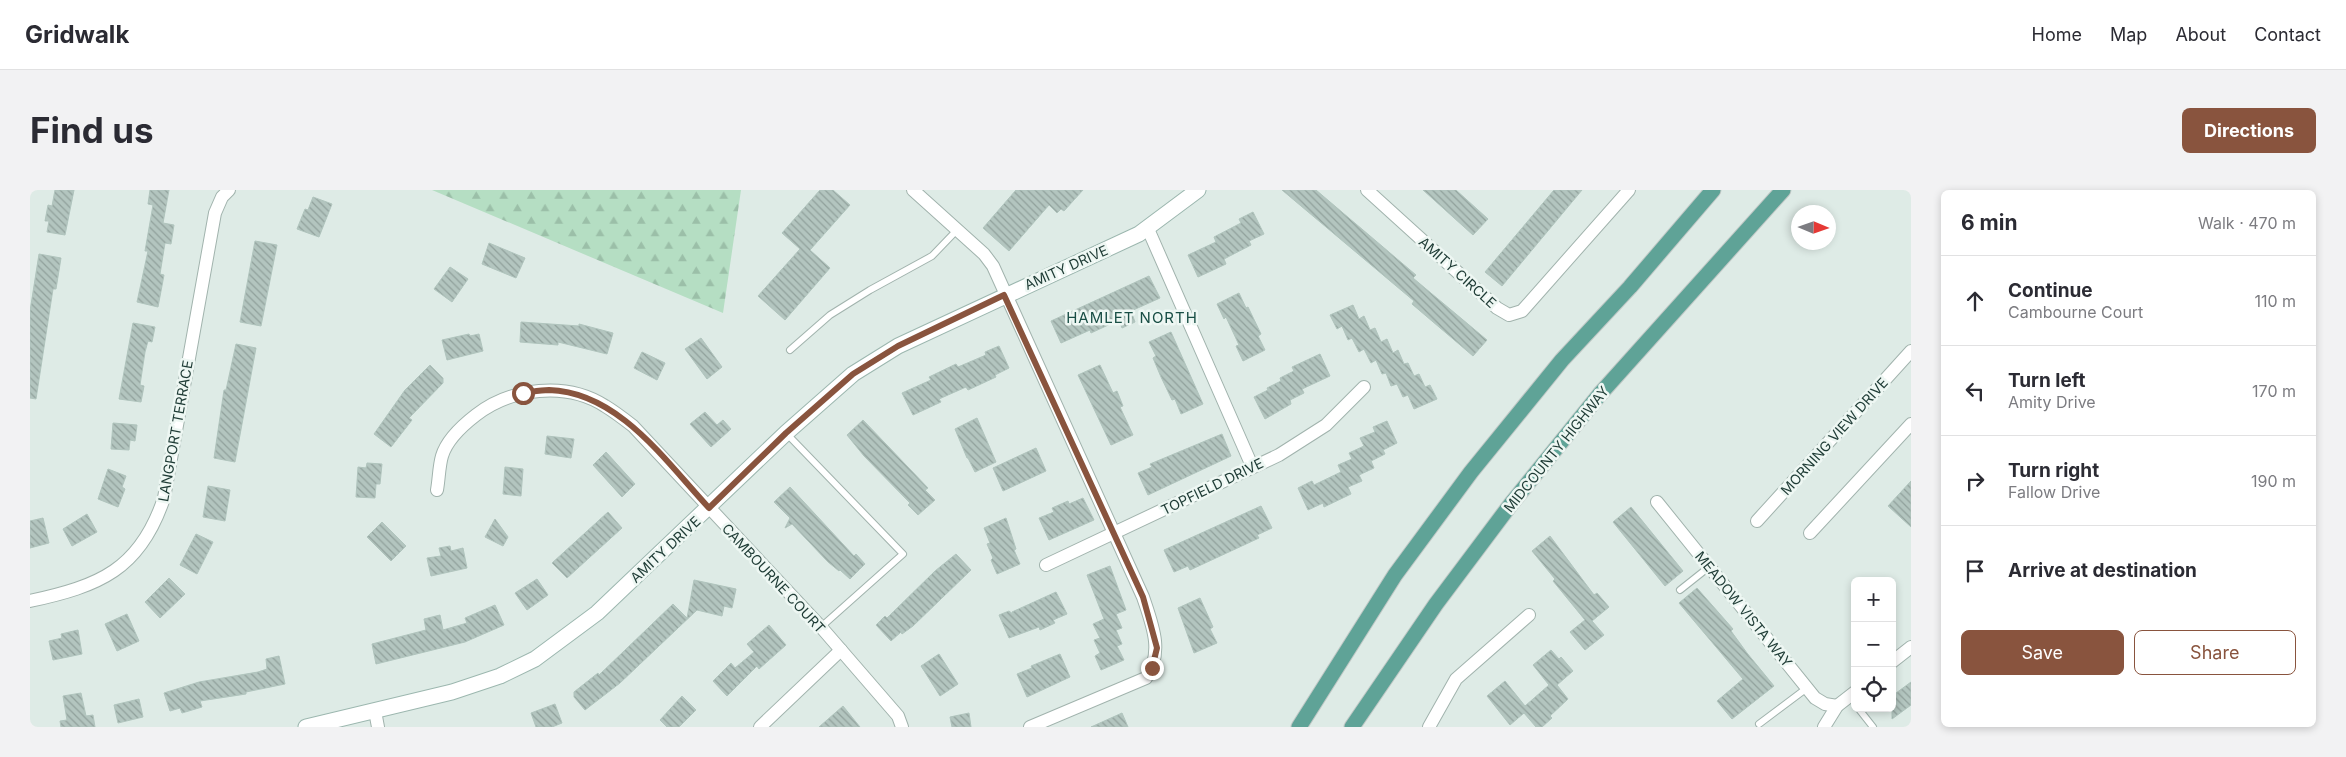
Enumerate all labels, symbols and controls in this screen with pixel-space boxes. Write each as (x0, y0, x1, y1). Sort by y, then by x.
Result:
text: Gridwalk (25, 20, 129, 49)
text: Home (2032, 24, 2082, 45)
text: Map (2110, 24, 2147, 45)
text: About (2175, 24, 2226, 45)
text: Contact (2254, 24, 2321, 45)
button: Directions (2182, 108, 2316, 153)
text: Find us (30, 109, 154, 151)
north arrow (1791, 205, 1836, 250)
text: 6 min (1961, 210, 2018, 235)
text: Walk · 470 m (2198, 213, 2296, 233)
street label: AMITY CIRCLE (1416, 233, 1500, 311)
street label: AMITY DRIVE (1022, 241, 1110, 293)
text: Continue (2008, 279, 2093, 302)
icon: ahead (1961, 287, 1989, 315)
text: 110 m (2254, 291, 2296, 311)
text: Cambourne Court (2008, 302, 2143, 322)
district label: HAMLET NORTH (1066, 308, 1198, 327)
street label: LANGPORT TERRACE (154, 359, 196, 503)
text: Turn left (2008, 369, 2086, 392)
street label: MORNING VIEW DRIVE (1777, 374, 1891, 498)
icon: left (1961, 377, 1989, 405)
text: 170 m (2252, 381, 2296, 401)
route start (512, 382, 535, 405)
street label: MIDCOUNTY HIGHWAY (1500, 382, 1612, 515)
text: Amity Drive (2008, 392, 2096, 412)
street label: TOPFIELD DRIVE (1158, 454, 1266, 518)
text: Turn right (2008, 459, 2099, 482)
icon: right (1961, 467, 1989, 495)
text: 190 m (2251, 471, 2296, 491)
text: Fallow Drive (2008, 482, 2100, 502)
street label: AMITY DRIVE (626, 512, 704, 586)
street label: CAMBOURNE COURT (719, 520, 829, 636)
street label: MEADOW VISTA WAY (1692, 548, 1796, 671)
icon: arrive (1961, 557, 1989, 585)
text: Arrive at destination (2008, 559, 2197, 582)
map controls (1851, 577, 1896, 712)
button: + (1851, 577, 1896, 622)
button: − (1851, 622, 1896, 667)
button: Save (1961, 630, 2124, 675)
button: Share (2134, 630, 2296, 675)
route end (1141, 657, 1164, 680)
button: locate (1851, 667, 1896, 712)

